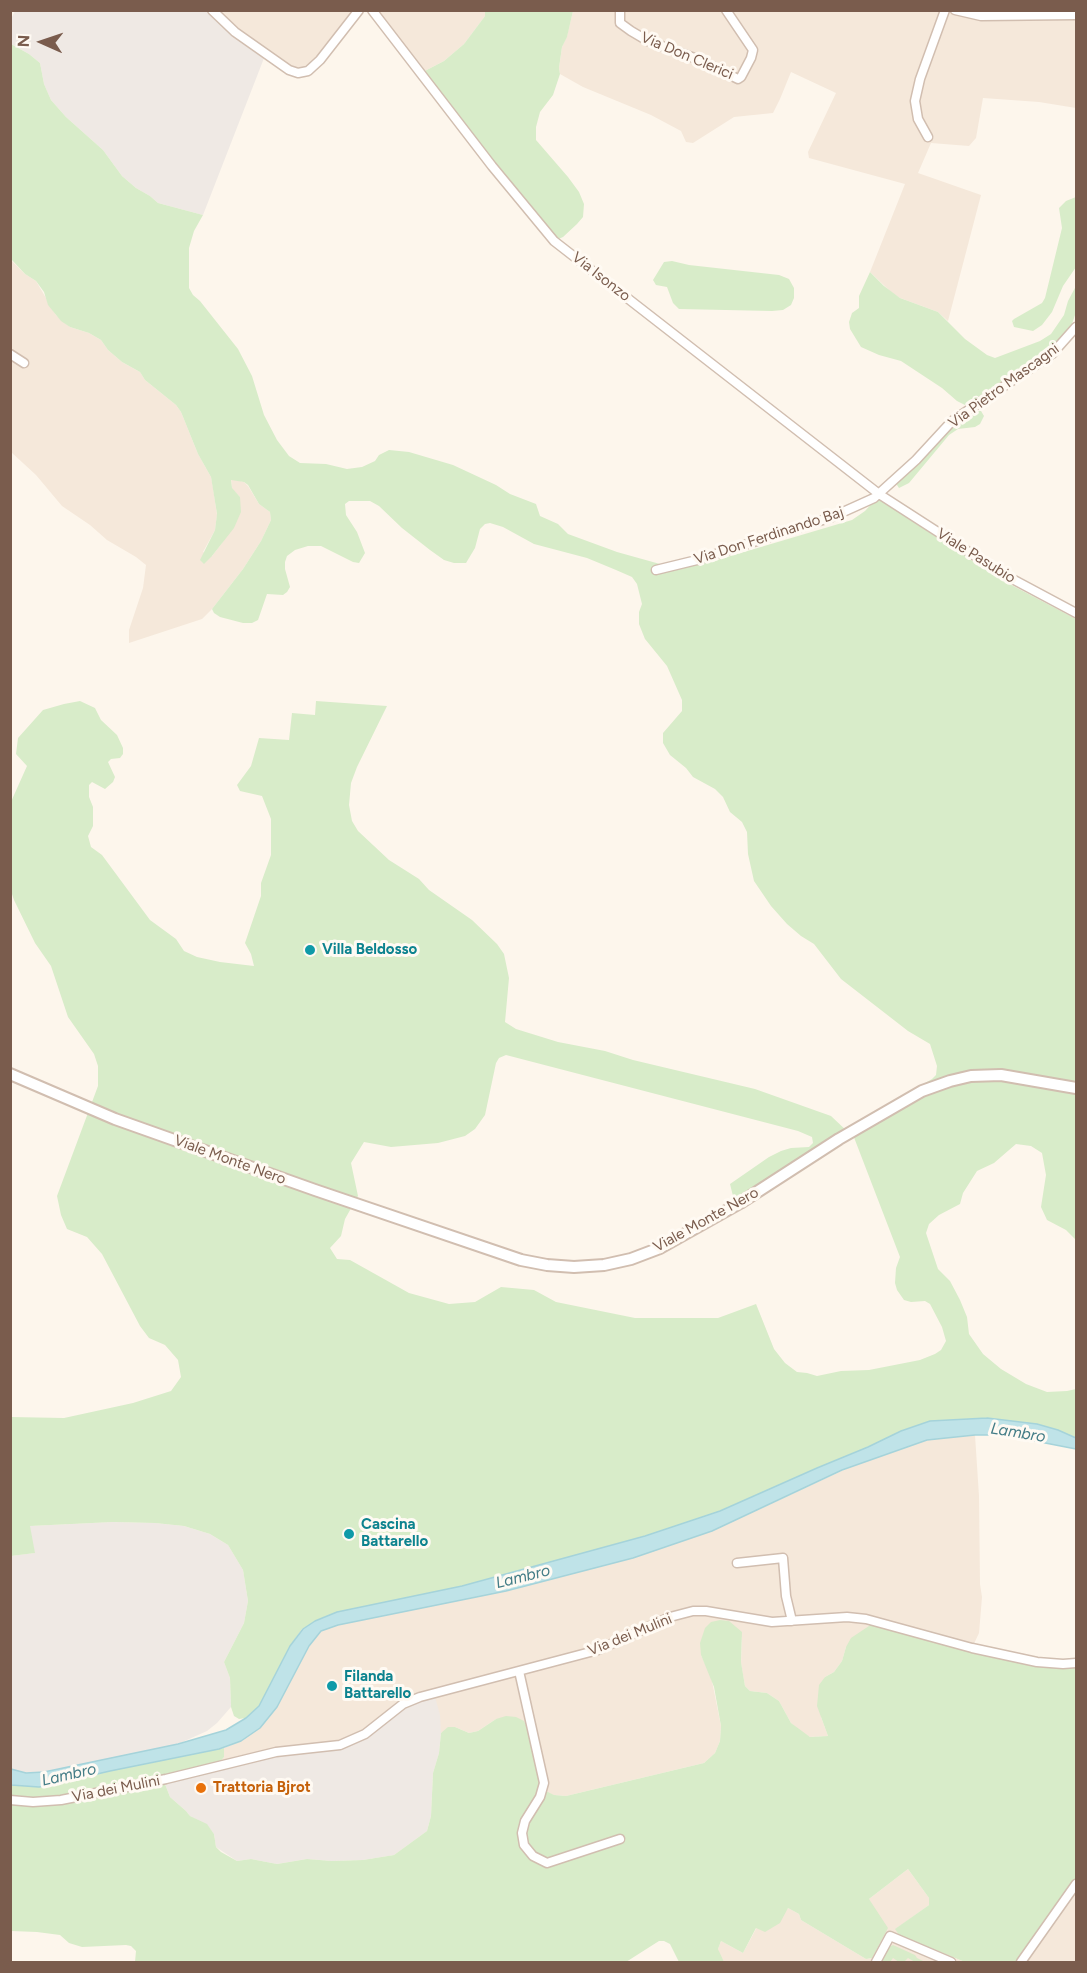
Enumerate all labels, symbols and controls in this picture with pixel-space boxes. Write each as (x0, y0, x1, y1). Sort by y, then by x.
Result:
north arrow (12, 12, 72, 72)
street label: Via Don Clerici (638, 28, 736, 84)
text: N (14, 34, 33, 48)
street label: Via Isonzo (568, 249, 634, 305)
street label: Via Pietro Mascagni (945, 340, 1063, 432)
street label: Via Don Ferdinando Baj (692, 503, 846, 569)
street label: Viale Pasubio (933, 525, 1019, 587)
place label: Villa Beldosso (322, 941, 417, 959)
marker: Villa Beldosso (303, 943, 317, 957)
street label: Viale Monte Nero (172, 1131, 288, 1189)
street label: Viale Monte Nero (650, 1184, 762, 1256)
water label: Lambro (989, 1419, 1047, 1447)
place label: Cascina Battarello (361, 1516, 428, 1551)
marker: Cascina Battarello (342, 1527, 356, 1541)
water label: Lambro (494, 1561, 552, 1593)
street label: Via dei Mulini (585, 1610, 675, 1660)
place label: Filanda Battarello (344, 1668, 411, 1703)
marker: Filanda Battarello (325, 1679, 339, 1693)
water label: Lambro (40, 1759, 98, 1791)
street label: Via dei Mulini (71, 1772, 161, 1806)
place label: Trattoria Bjrot (213, 1779, 311, 1797)
marker: Trattoria Bjrot (194, 1781, 208, 1795)

